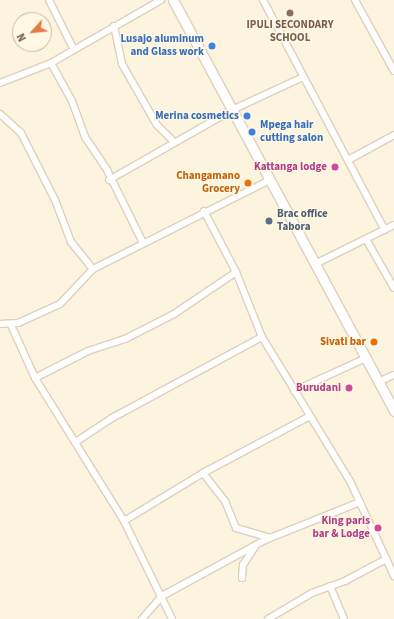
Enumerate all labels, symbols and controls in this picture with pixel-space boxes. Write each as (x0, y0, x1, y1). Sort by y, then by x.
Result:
marker: IPULI SECONDARY SCHOOL (285, 8, 295, 18)
north arrow (12, 12, 52, 52)
place label: IPULI SECONDARY SCHOOL (247, 19, 333, 45)
text: N (13, 31, 30, 44)
place label: Lusajo aluminum and Glass work (121, 33, 204, 59)
marker: Lusajo aluminum and Glass work (207, 41, 217, 51)
place label: Merina cosmetics (155, 109, 239, 123)
marker: Merina cosmetics (242, 111, 252, 121)
place label: Mpega hair cutting salon (260, 119, 323, 145)
marker: Mpega hair cutting salon (247, 127, 257, 137)
place label: Kattanga lodge (254, 160, 327, 174)
marker: Kattanga lodge (330, 162, 340, 172)
place label: Changamano Grocery (176, 170, 240, 196)
marker: Changamano Grocery (243, 178, 253, 188)
place label: Brac office Tabora (277, 208, 328, 234)
marker: Brac office Tabora (264, 216, 274, 226)
place label: Sivati bar (320, 335, 366, 349)
marker: Sivati bar (369, 337, 379, 347)
place label: Burudani (296, 381, 341, 395)
marker: Burudani (344, 383, 354, 393)
place label: King paris bar & Lodge (313, 515, 370, 541)
marker: King paris bar & Lodge (373, 523, 383, 533)

